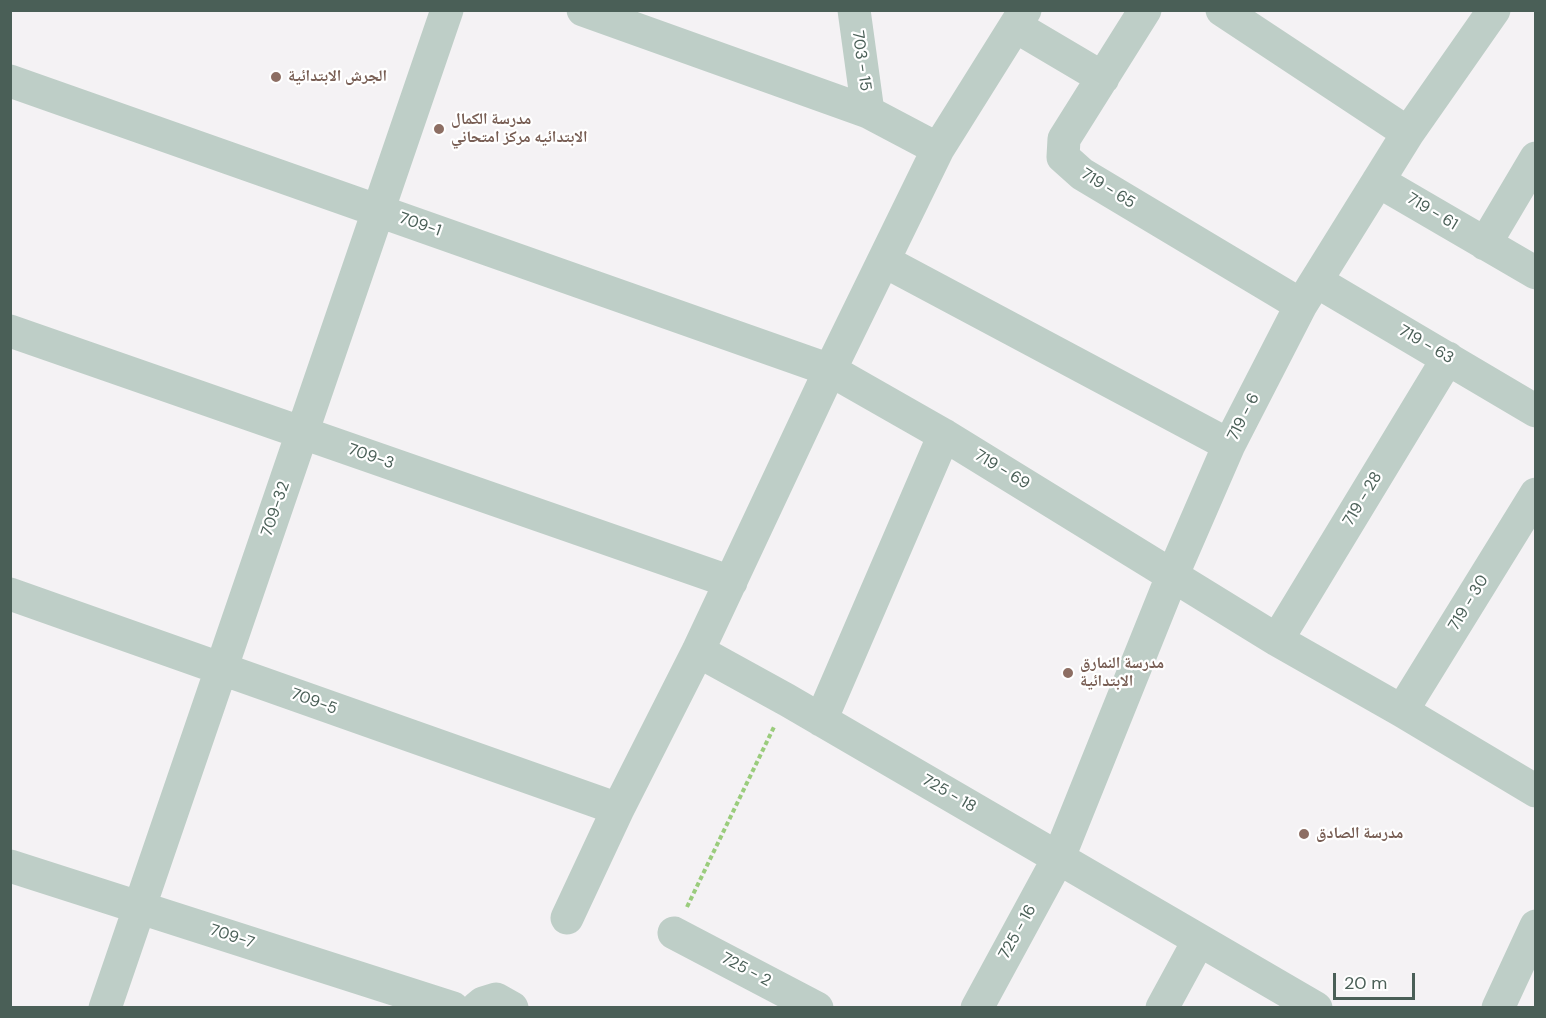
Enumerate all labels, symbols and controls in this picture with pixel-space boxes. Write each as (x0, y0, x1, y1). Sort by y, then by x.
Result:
street label: 703 - 15 (847, 30, 875, 92)
place label: الجرش الابتدائية (288, 67, 387, 87)
marker: الجرش الابتدائية (269, 70, 283, 84)
place label: مدرسة الكمال الابتدائيه مركز امتحاني (451, 110, 588, 148)
marker: مدرسة الكمال الابتدائيه مركز امتحاني (432, 122, 446, 136)
street label: 719 - 65 (1077, 165, 1139, 213)
street label: 719 - 61 (1403, 189, 1461, 235)
street label: 709-1 (397, 209, 443, 241)
street label: 719 - 63 (1395, 322, 1457, 368)
street label: 719 - 6 (1224, 390, 1264, 444)
street label: 709-3 (345, 440, 397, 474)
street label: 719 - 69 (971, 446, 1033, 494)
street label: 719 - 28 (1339, 469, 1387, 529)
street label: 709-32 (258, 479, 294, 539)
street label: 719 - 30 (1445, 572, 1493, 634)
place label: مدرسة النمارق الابتدائية (1080, 654, 1164, 692)
marker: مدرسة النمارق الابتدائية (1061, 666, 1075, 680)
street label: 709-5 (288, 685, 340, 719)
street label: 725 - 18 (919, 771, 979, 817)
place label: مدرسة الصادق (1316, 824, 1403, 844)
marker: مدرسة الصادق (1297, 827, 1311, 841)
street label: 725 - 16 (995, 901, 1041, 963)
street label: 709-7 (207, 921, 257, 953)
street label: 725 - 2 (718, 949, 774, 991)
scale bar (1336, 961, 1418, 999)
text: 20 m (1344, 971, 1387, 995)

